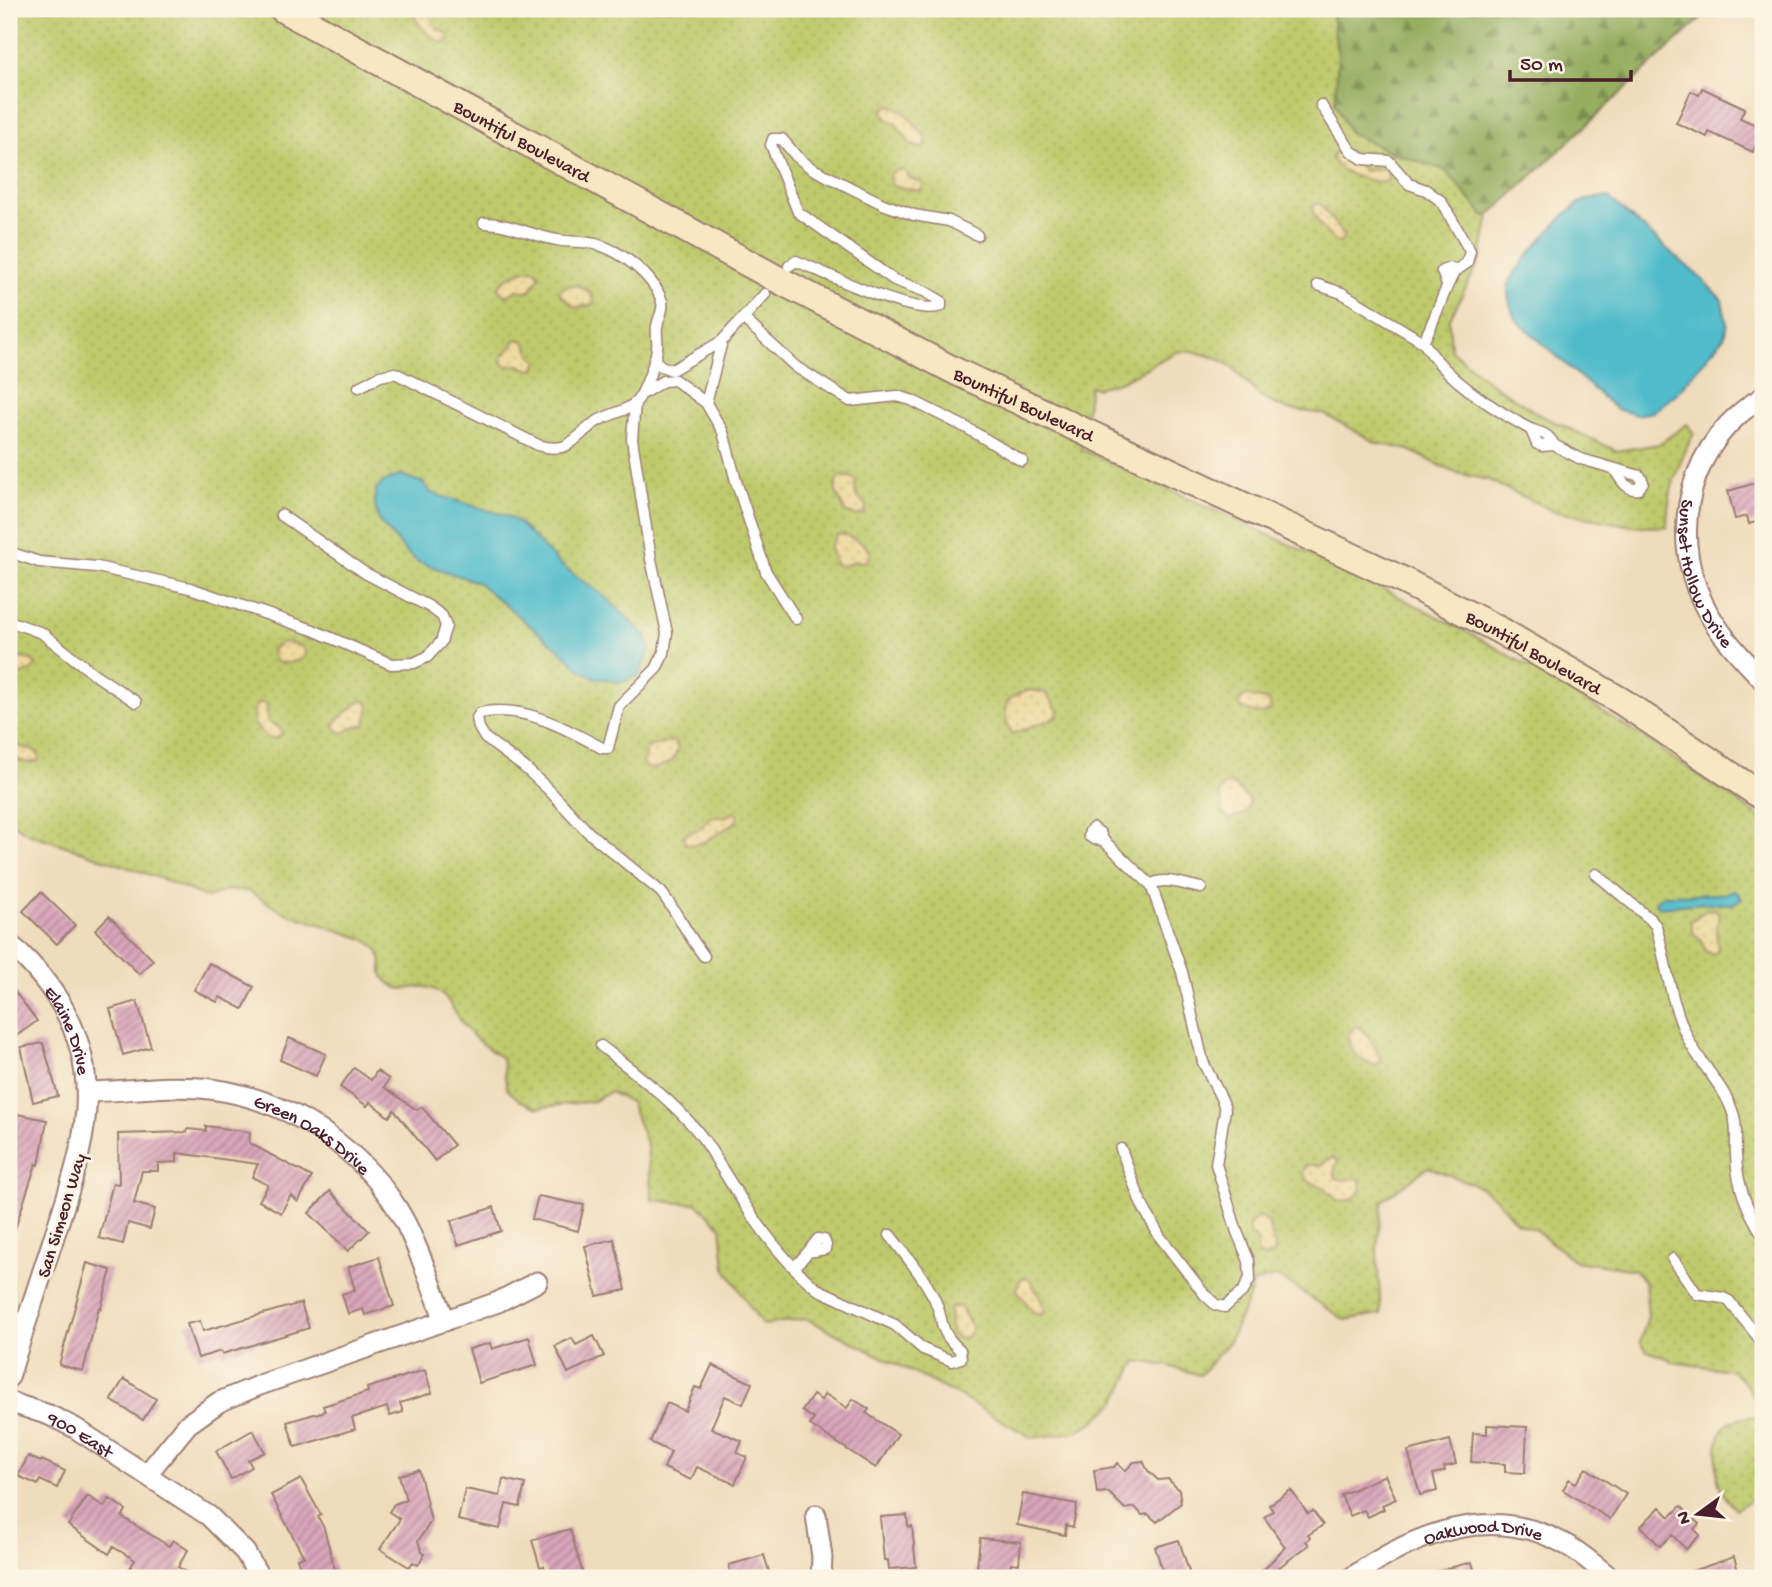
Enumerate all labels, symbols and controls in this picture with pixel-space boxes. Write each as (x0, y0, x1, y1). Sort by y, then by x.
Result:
scale bar (1510, 38, 1630, 82)
text: 50 m (1520, 54, 1563, 79)
street label: Bountiful Boulevard (448, 96, 595, 190)
street label: Bountiful Boulevard (948, 364, 1098, 450)
street label: Sunset Hollow Drive (1671, 497, 1737, 654)
street label: Bountiful Boulevard (1460, 606, 1606, 703)
street label: Elaine Drive (37, 982, 93, 1077)
street label: Green Oaks Drive (250, 1091, 374, 1181)
street label: San Simeon Way (34, 1151, 93, 1281)
street label: 900 East (42, 1408, 118, 1466)
north arrow (1664, 1478, 1734, 1548)
text: N (1672, 1509, 1698, 1526)
street label: Oakwood Drive (1421, 1516, 1545, 1552)

